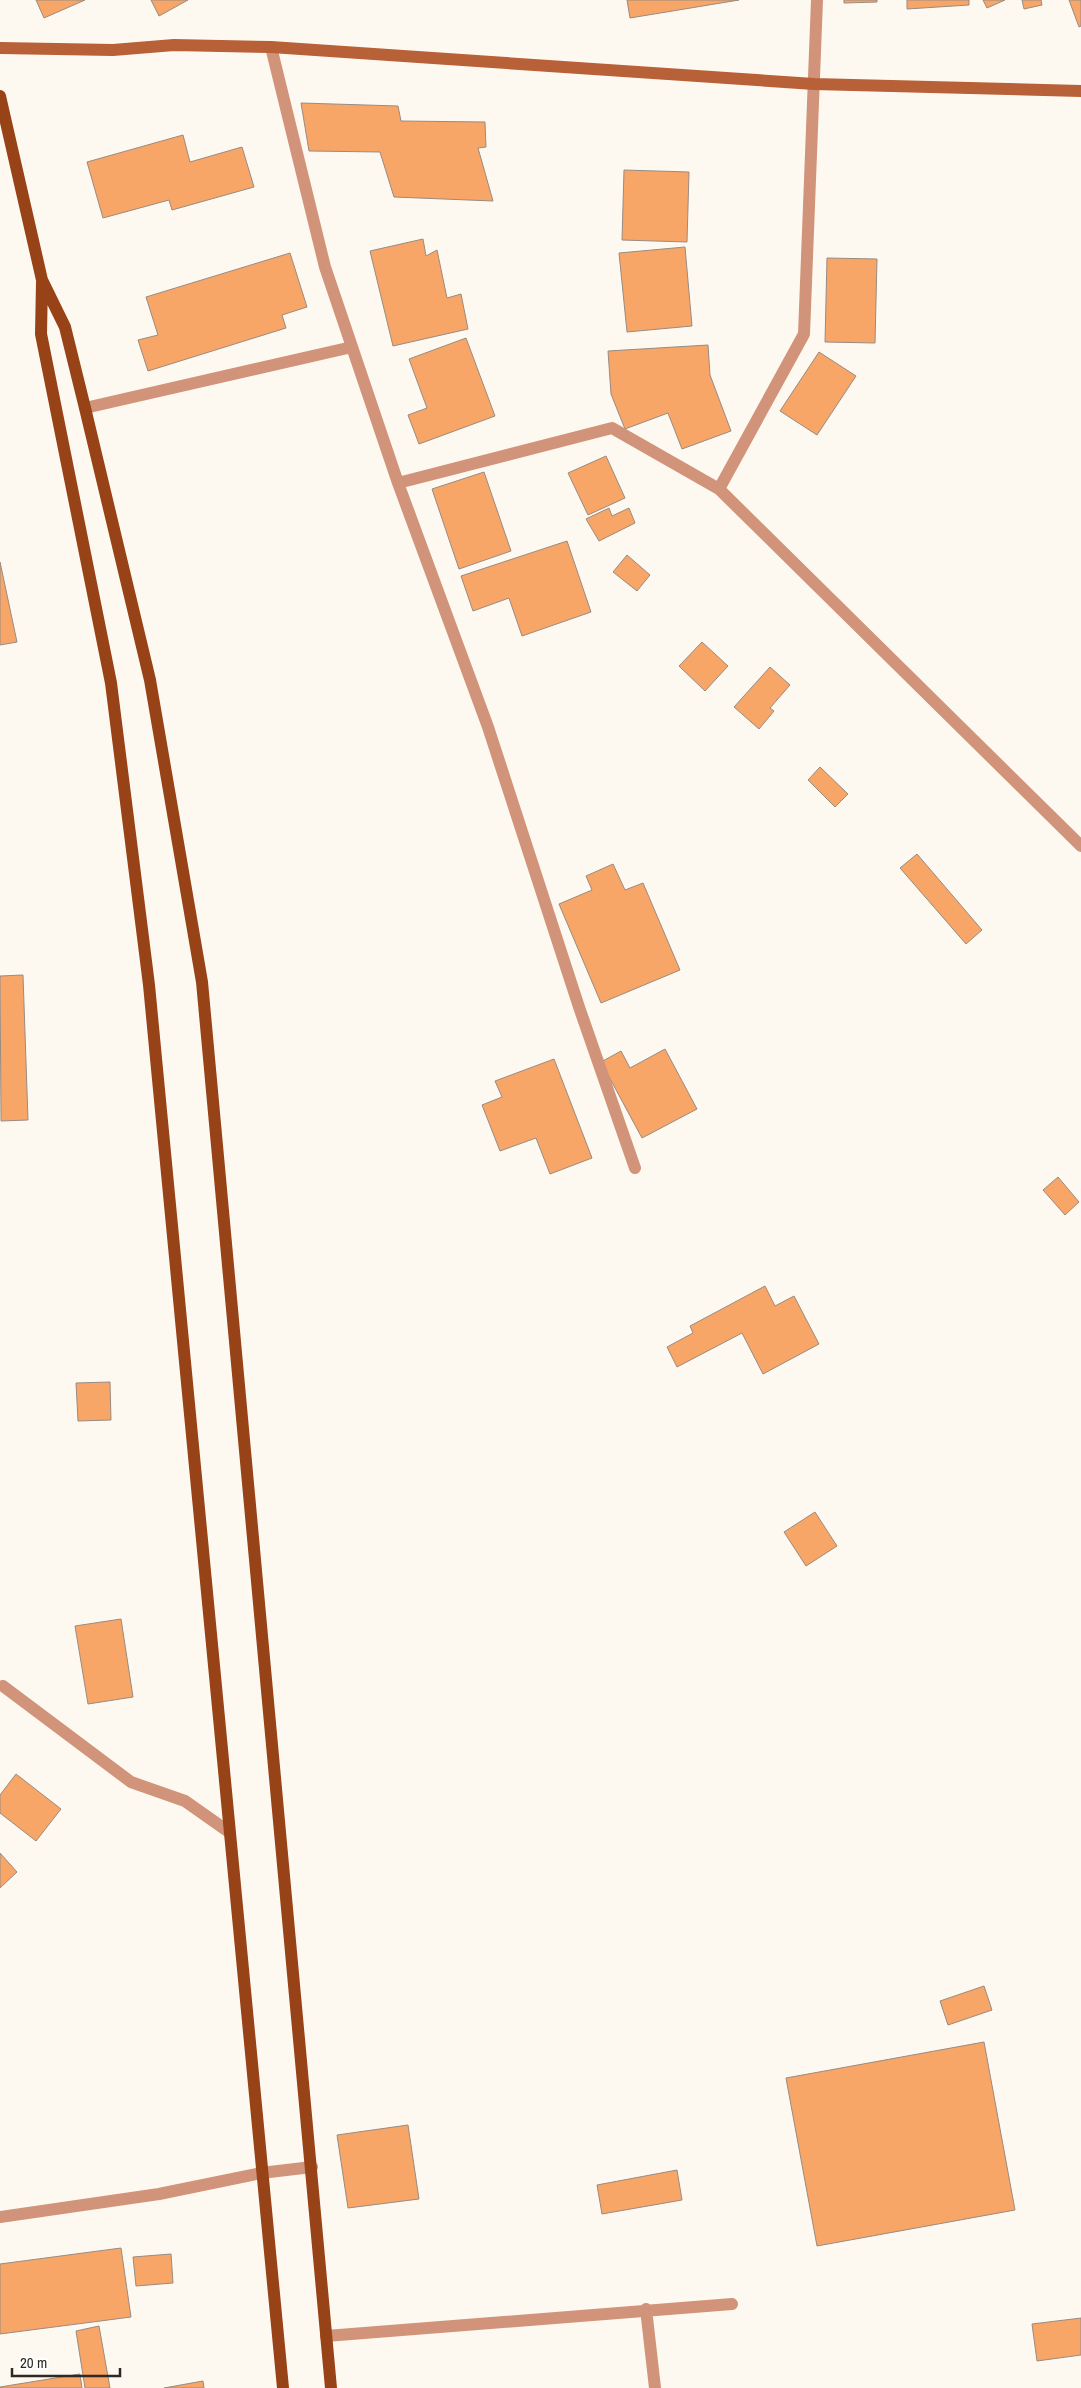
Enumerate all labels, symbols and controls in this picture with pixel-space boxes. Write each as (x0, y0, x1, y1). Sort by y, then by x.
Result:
scale bar (12, 2346, 120, 2378)
text: 20 m (20, 2352, 47, 2373)

